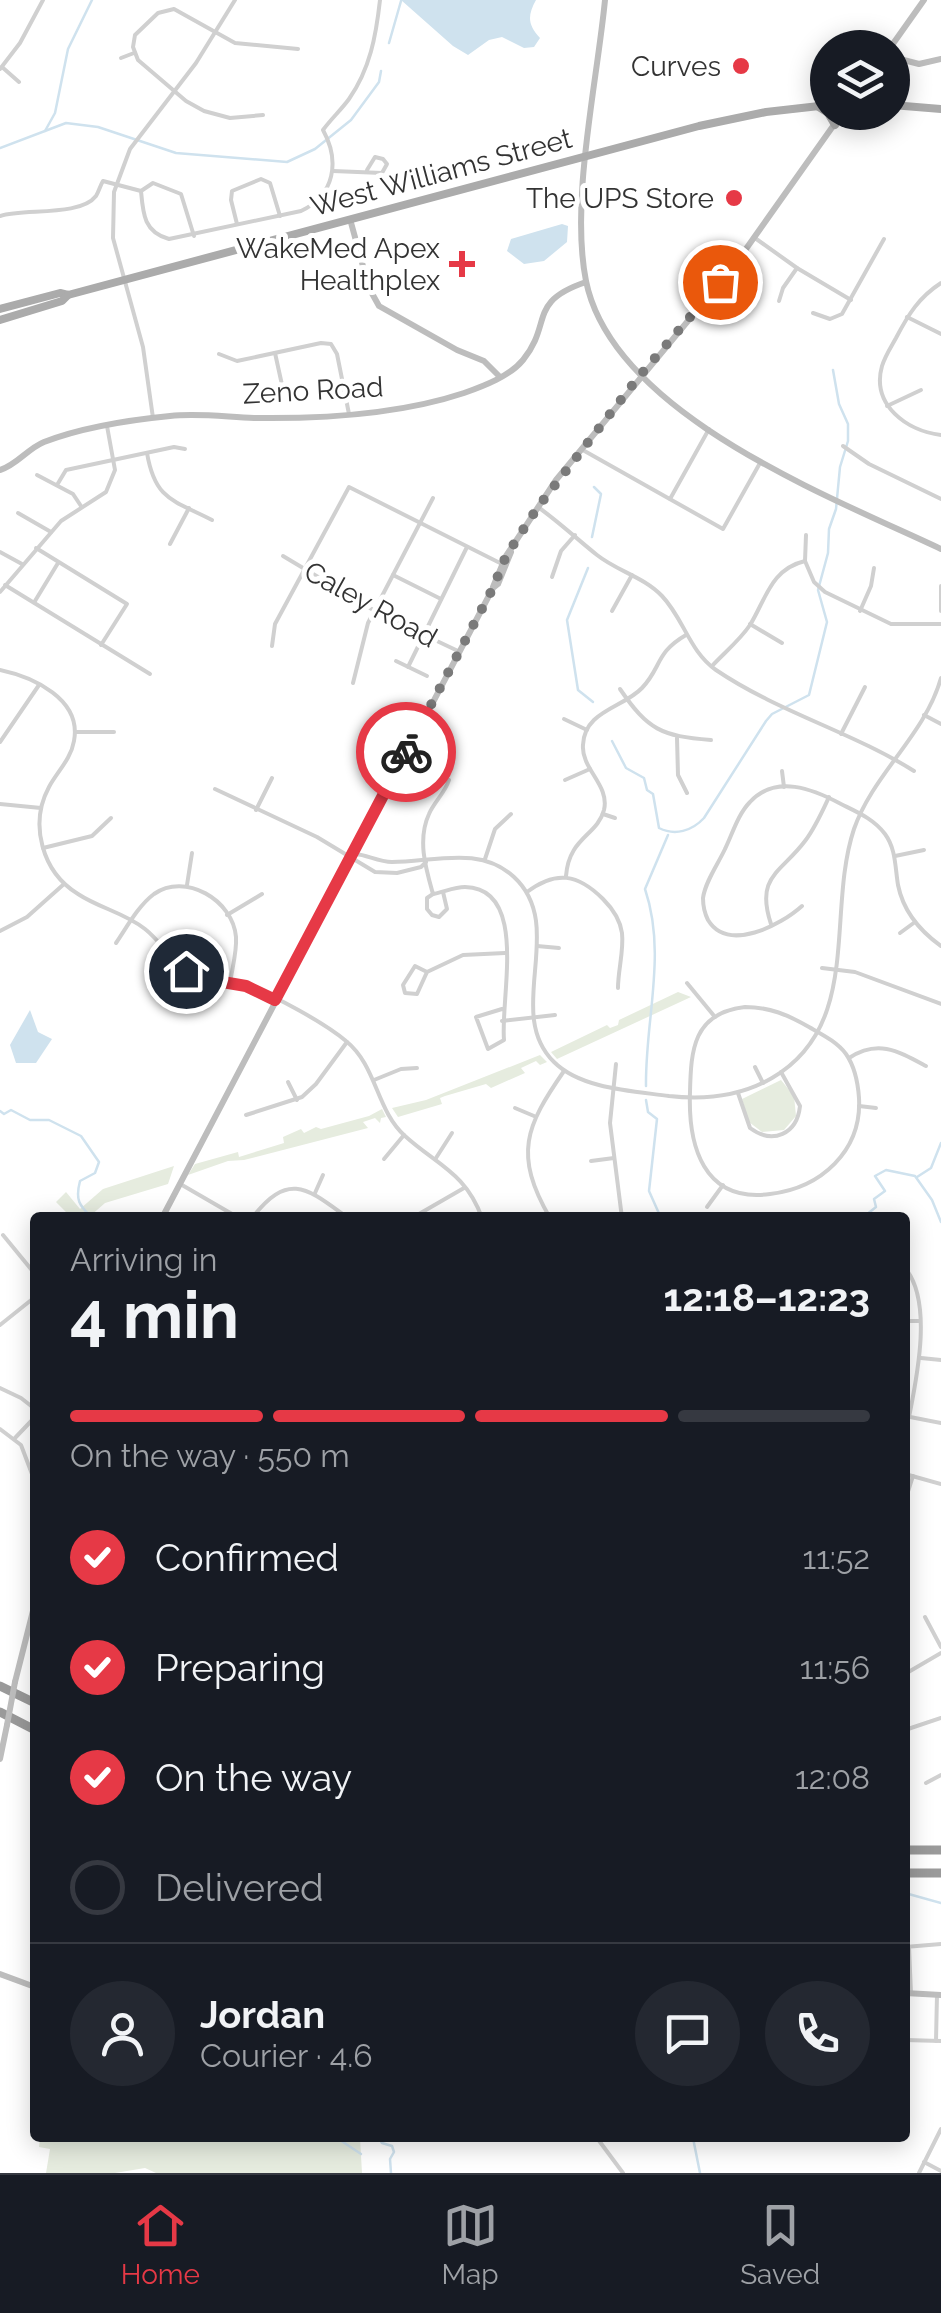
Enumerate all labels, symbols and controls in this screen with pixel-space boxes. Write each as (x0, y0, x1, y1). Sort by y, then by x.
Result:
map controls (810, 30, 910, 130)
button: layers (810, 30, 910, 130)
place label: Curves (631, 50, 721, 83)
marker: Curves (730, 55, 752, 77)
street label: West Williams Street (307, 122, 576, 223)
place label: The UPS Store (526, 182, 714, 215)
marker: The UPS Store (723, 187, 745, 209)
place label: WakeMed Apex Healthplex (236, 232, 440, 297)
pin (678, 240, 763, 325)
marker: WakeMed Apex Healthplex (449, 251, 475, 277)
icon: bag (693, 255, 748, 310)
street label: Zeno Road (242, 370, 384, 411)
street label: Caley Road (299, 554, 443, 654)
courier (356, 702, 456, 802)
icon: bike (379, 725, 434, 780)
pin (144, 929, 229, 1014)
icon: home (159, 944, 214, 999)
text: Arriving in (70, 1241, 217, 1278)
text: 12:18–12:23 (664, 1275, 870, 1320)
text: 4 min (70, 1277, 239, 1353)
text: On the way · 550 m (70, 1437, 350, 1474)
icon: check (70, 1530, 125, 1585)
text: Confirmed (155, 1535, 339, 1580)
text: 11:52 (802, 1539, 870, 1576)
icon: check (70, 1640, 125, 1695)
text: Preparing (155, 1645, 325, 1690)
text: 11:56 (800, 1649, 870, 1686)
icon: check (70, 1750, 125, 1805)
text: On the way (155, 1755, 352, 1800)
text: 12:08 (795, 1759, 870, 1796)
text: Delivered (155, 1865, 324, 1910)
button: person (70, 1981, 175, 2086)
button: chat (635, 1981, 740, 2086)
button: phone (765, 1981, 870, 2086)
text: Jordan (200, 1992, 325, 2037)
text: Courier · 4.6 (200, 2037, 373, 2074)
tab: Home (121, 2198, 200, 2291)
tab: Map (442, 2198, 499, 2291)
tab: Saved (740, 2198, 820, 2291)

